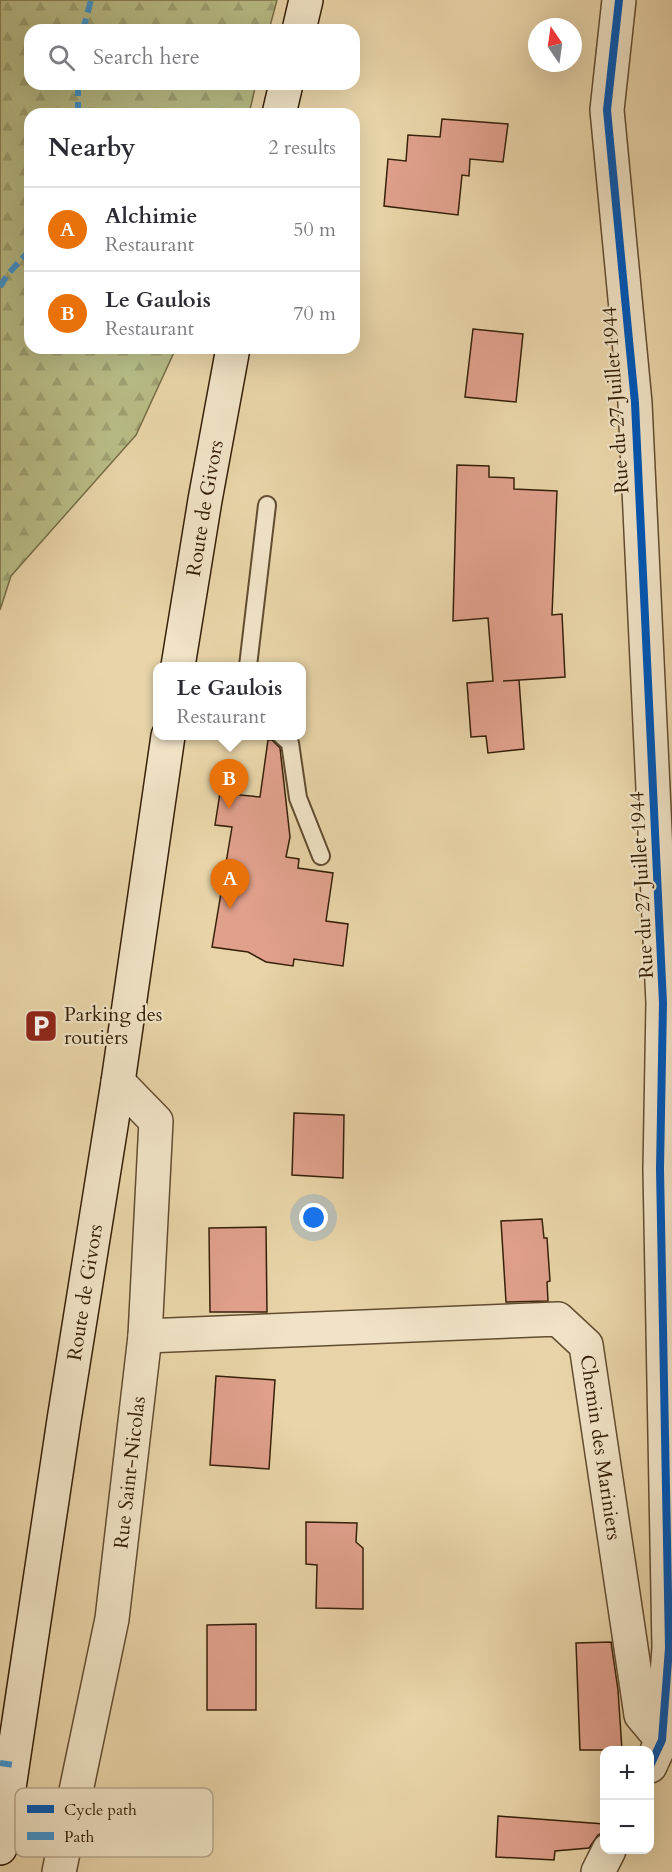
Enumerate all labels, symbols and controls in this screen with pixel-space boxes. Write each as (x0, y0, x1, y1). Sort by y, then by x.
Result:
north arrow (528, 18, 582, 72)
search box (24, 24, 360, 90)
icon: search (45, 41, 78, 74)
text: Search here (93, 42, 200, 72)
text: Nearby (48, 130, 136, 165)
text: 2 results (268, 134, 336, 161)
text: Alchimie (105, 201, 197, 231)
text: A (60, 216, 75, 243)
text: 50 m (293, 216, 336, 243)
text: Restaurant (105, 231, 194, 258)
text: Le Gaulois (105, 285, 211, 315)
text: B (60, 300, 75, 327)
text: 70 m (293, 300, 336, 327)
street label: Rue du 27 Juillet 1944 (595, 306, 636, 494)
text: Restaurant (105, 315, 194, 342)
street label: Route de Givors (180, 438, 230, 578)
popup (153, 662, 306, 740)
text: Le Gaulois (177, 673, 282, 703)
text: Restaurant (177, 703, 266, 730)
pin: B (210, 760, 248, 809)
street label: Rue du 27 Juillet 1944 (623, 791, 660, 979)
pin: A (210, 860, 250, 909)
place label: Parking des routiers (64, 1001, 162, 1051)
parking icon: Parking des routiers (23, 1008, 59, 1044)
your location (299, 1203, 328, 1232)
street label: Route de Givors (61, 1222, 109, 1363)
street label: Chemin des Mariniers (574, 1353, 628, 1542)
street label: Rue Saint-Nicolas (107, 1395, 152, 1550)
map controls (600, 1746, 654, 1854)
button: + (600, 1746, 654, 1800)
legend (15, 1788, 213, 1857)
text: Cycle path (64, 1799, 137, 1821)
button: − (600, 1800, 654, 1854)
text: Path (64, 1826, 94, 1848)

